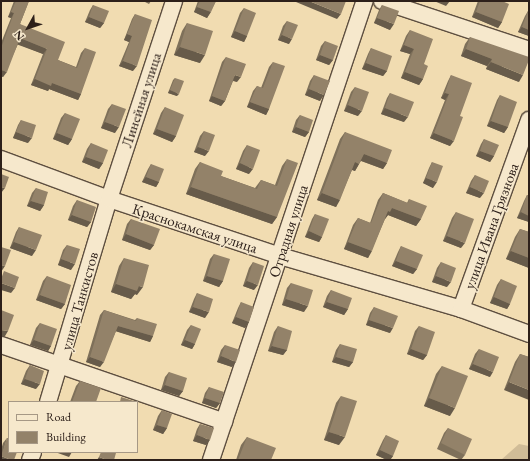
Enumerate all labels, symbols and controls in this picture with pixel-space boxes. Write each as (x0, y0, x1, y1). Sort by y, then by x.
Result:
north arrow (8, 8, 48, 48)
text: N (11, 28, 27, 44)
street label: Линейная улица (117, 50, 165, 150)
street label: улица Ивана Грязнова (460, 160, 522, 292)
street label: Отрадная улица (265, 182, 311, 280)
street label: Краснокамская улица (130, 199, 260, 257)
street label: улица Танкистов (56, 250, 102, 352)
legend (8, 401, 138, 453)
text: Road (46, 409, 71, 425)
text: Building (46, 429, 86, 445)

